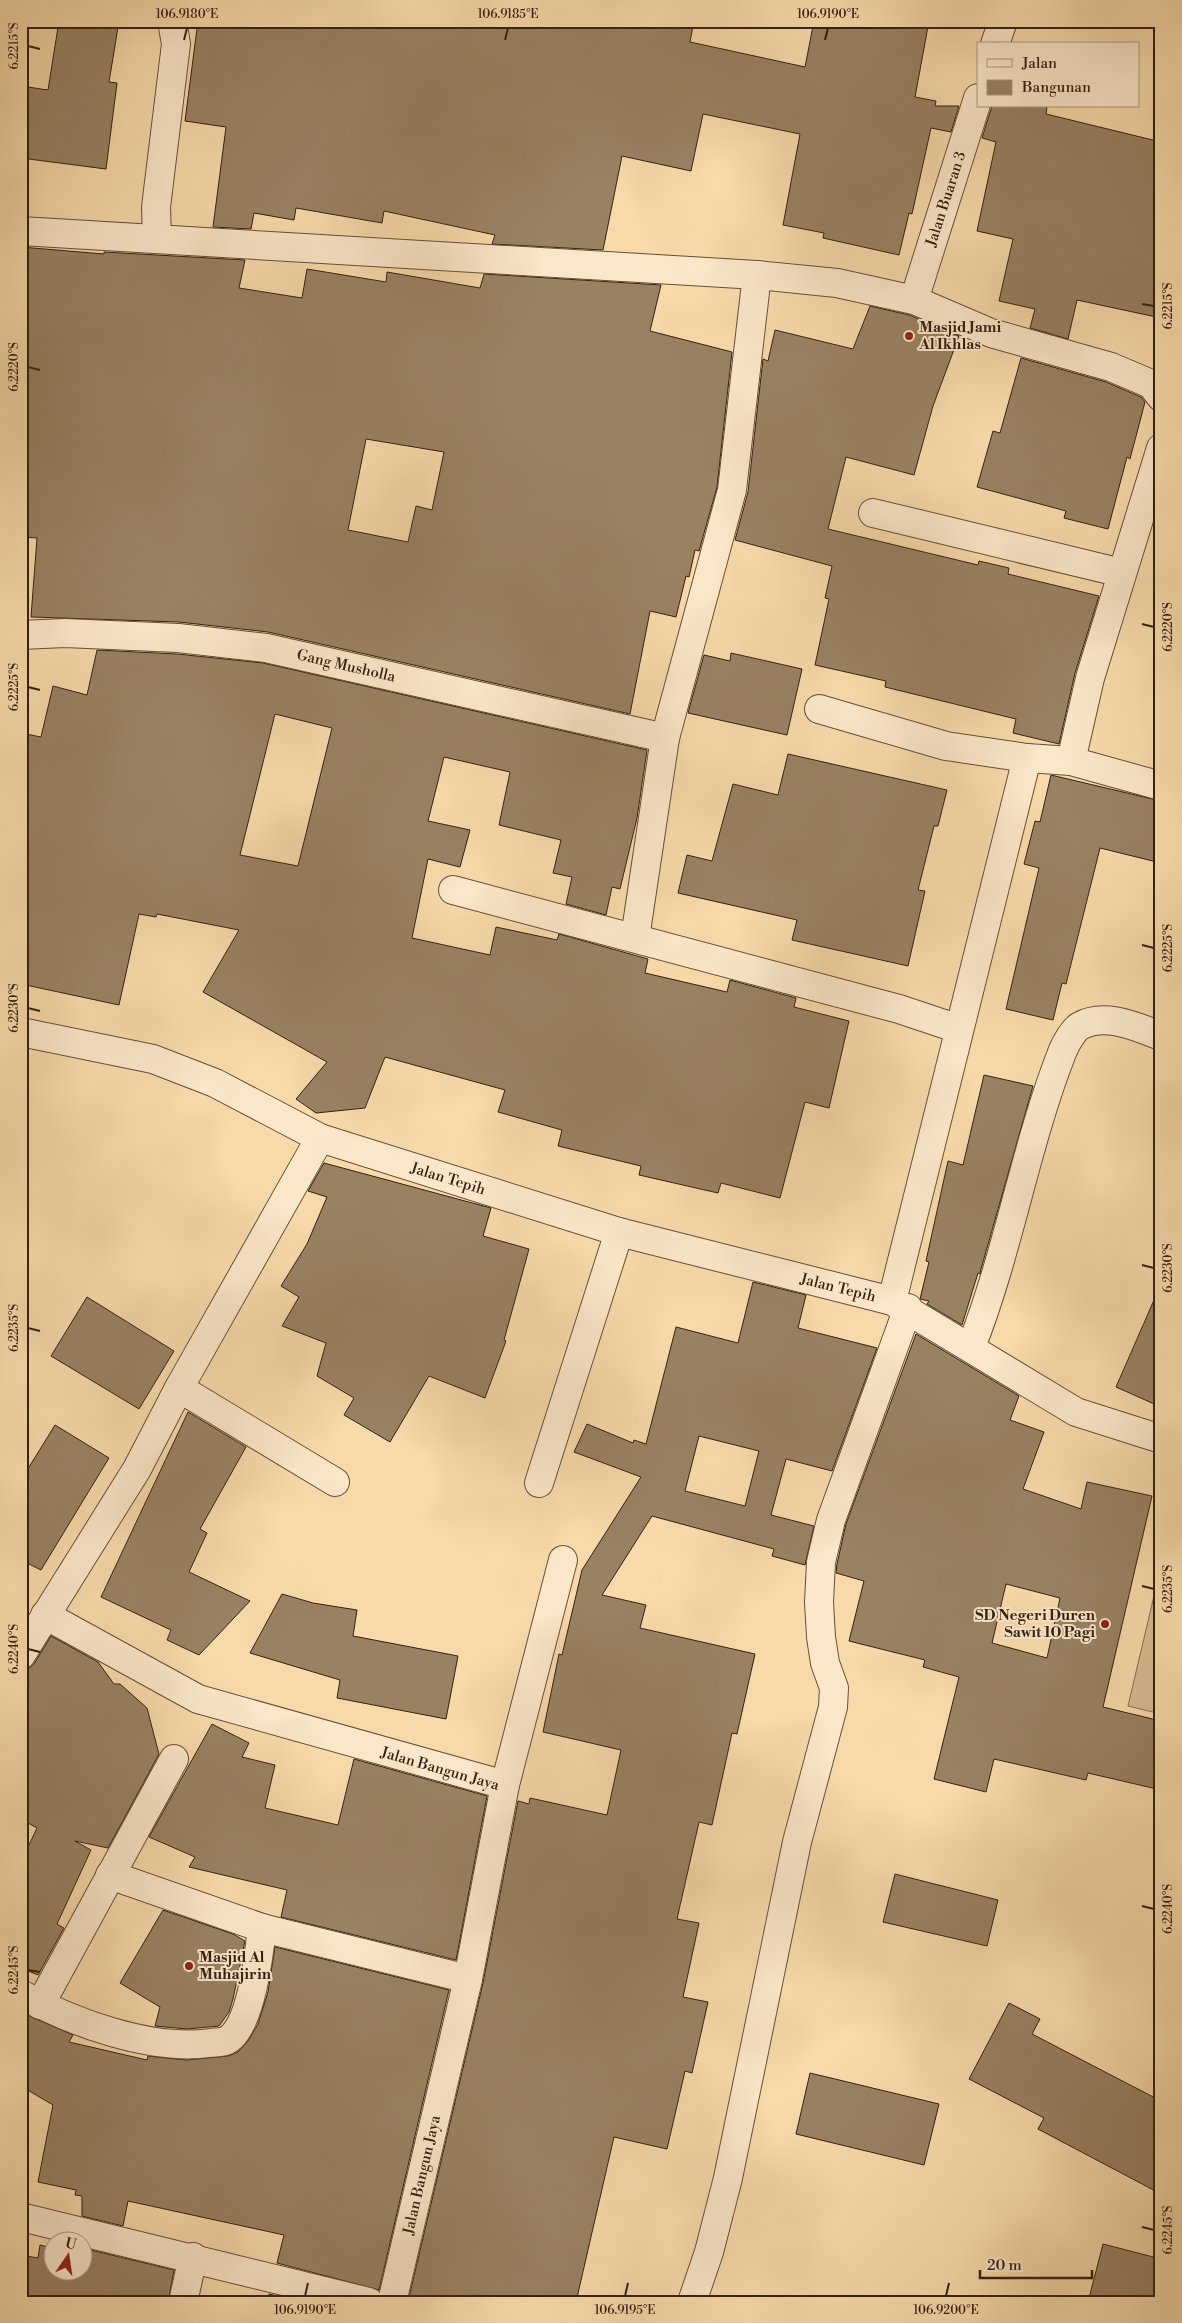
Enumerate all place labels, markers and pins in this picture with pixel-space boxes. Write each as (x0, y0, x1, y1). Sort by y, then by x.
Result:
place label: Masjid Jami Al Ikhlas (918, 318, 1001, 354)
marker: Masjid Jami Al Ikhlas (903, 330, 915, 342)
place label: SD Negeri Duren Sawit 10 Pagi (975, 1606, 1096, 1642)
marker: SD Negeri Duren Sawit 10 Pagi (1099, 1618, 1111, 1630)
place label: Masjid Al Muhajirin (199, 1948, 272, 1984)
marker: Masjid Al Muhajirin (183, 1960, 195, 1972)

